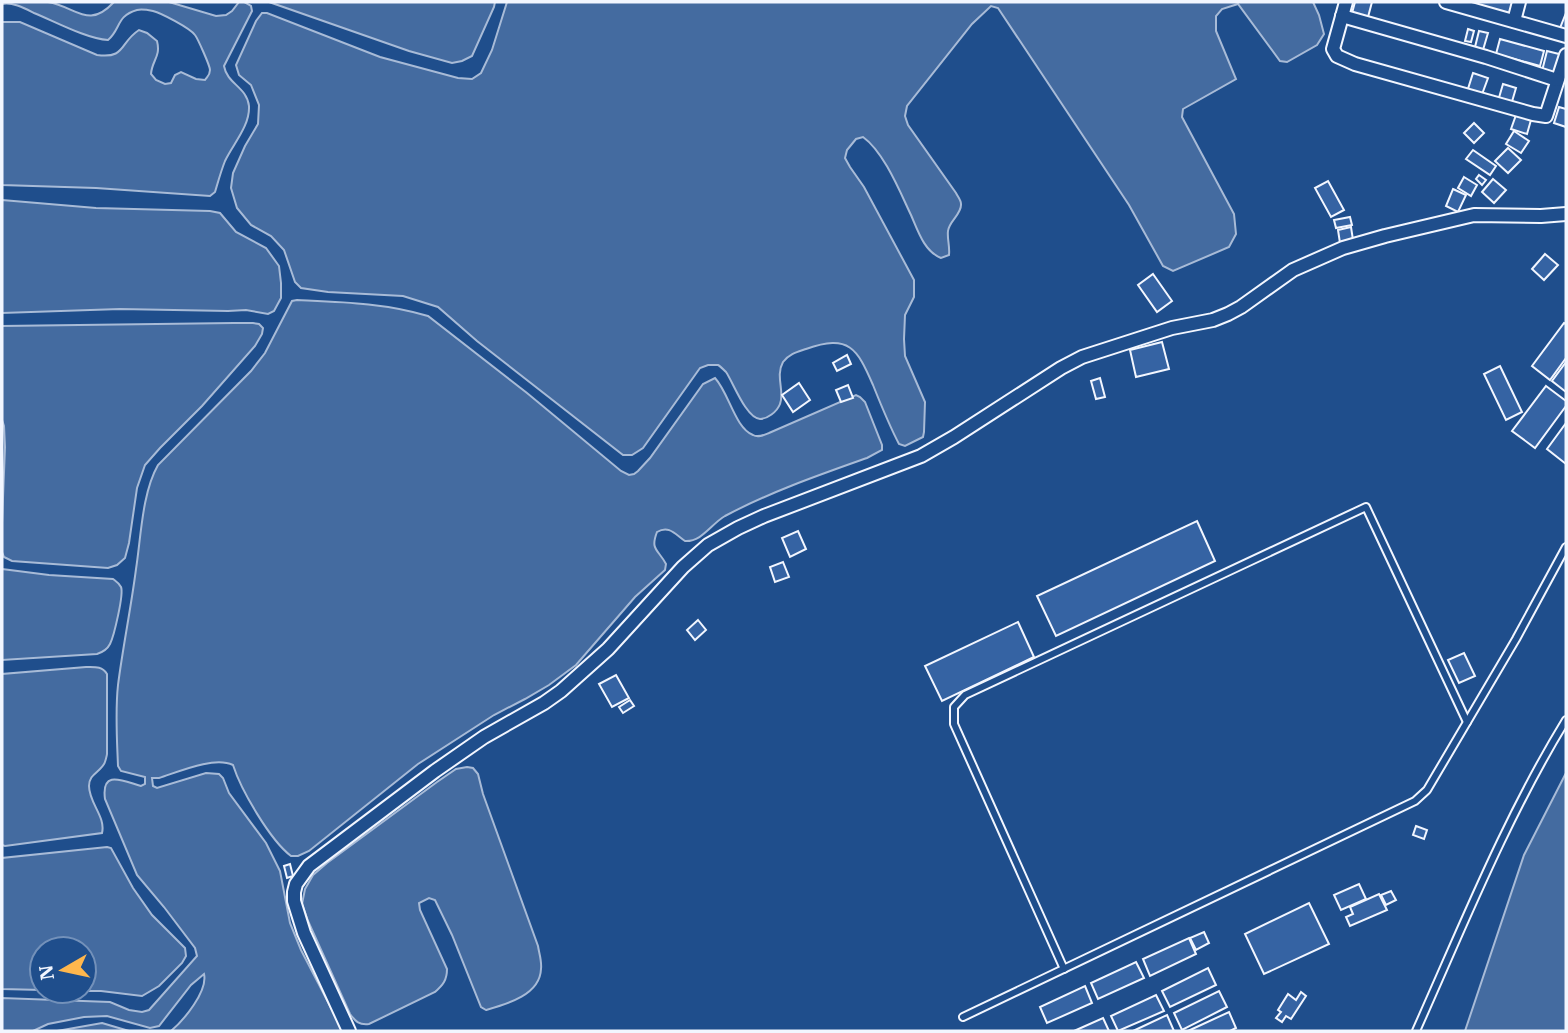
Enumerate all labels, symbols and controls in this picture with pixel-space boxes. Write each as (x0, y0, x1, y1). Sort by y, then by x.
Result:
north arrow (28, 935, 98, 1005)
text: N (33, 963, 59, 982)

